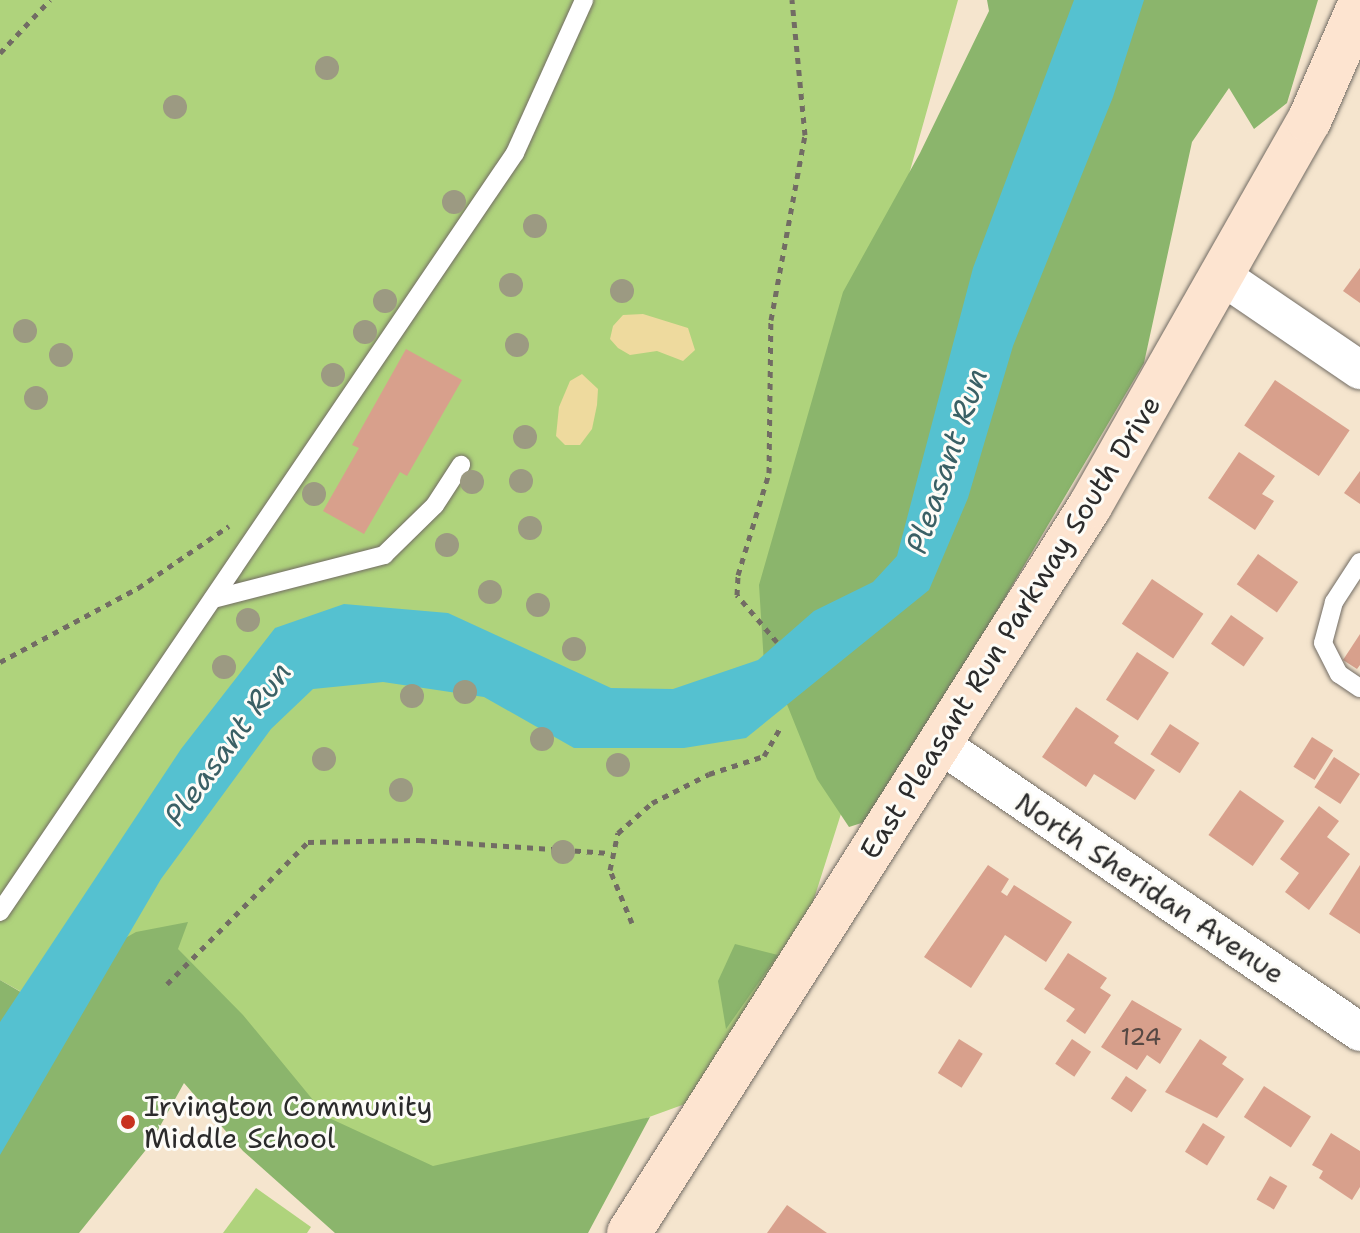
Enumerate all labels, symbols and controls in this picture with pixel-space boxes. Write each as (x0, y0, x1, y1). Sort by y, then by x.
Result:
water label: Pleasant Run (899, 364, 995, 558)
street label: East Pleasant Run Parkway South Drive (853, 389, 1167, 865)
water label: Pleasant Run (157, 655, 299, 833)
street label: North Sheridan Avenue (1009, 785, 1291, 991)
house number: 124 (1121, 1024, 1161, 1052)
place label: Irvington Community Middle School (144, 1089, 433, 1155)
marker: Irvington Community Middle School (119, 1113, 137, 1131)

